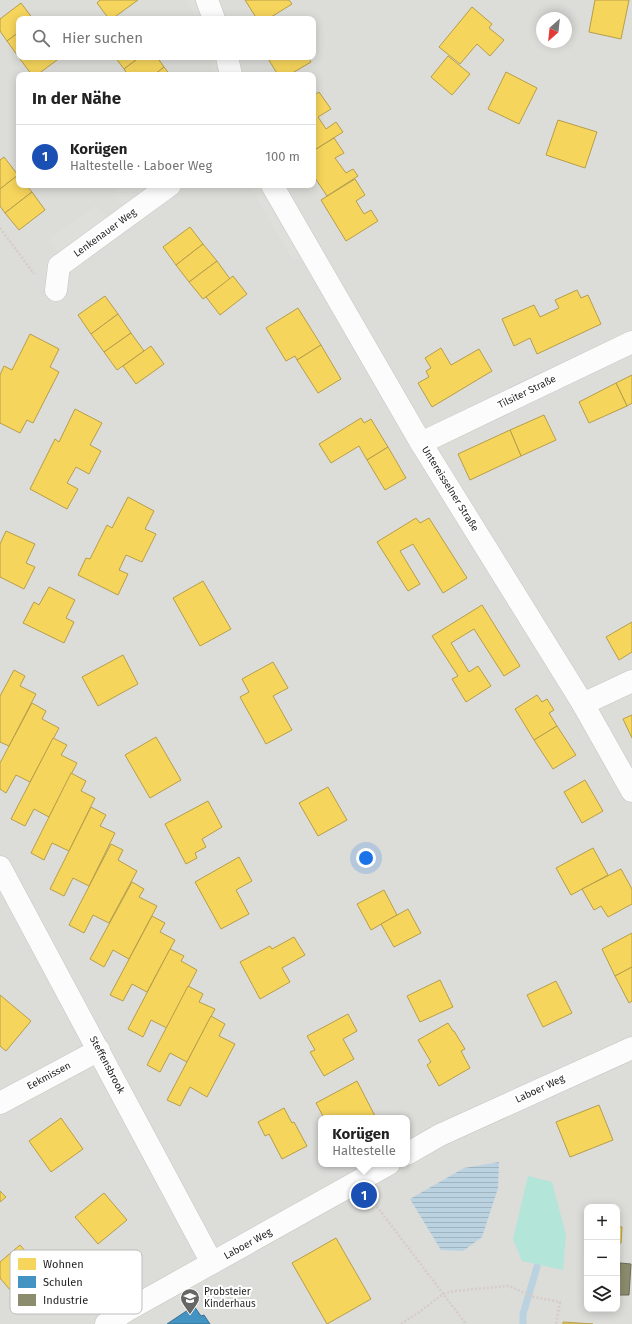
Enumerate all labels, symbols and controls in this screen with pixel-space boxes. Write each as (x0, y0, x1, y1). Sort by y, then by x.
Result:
north arrow (536, 12, 572, 48)
search box (16, 16, 316, 60)
icon: search (30, 27, 52, 49)
text: Hier suchen (62, 29, 143, 47)
text: In der Nähe (32, 88, 121, 109)
text: Korügen (70, 140, 127, 158)
text: 1 (42, 149, 48, 164)
text: 100 m (265, 149, 300, 164)
text: Haltestelle · Laboer Weg (70, 158, 212, 173)
street label: Lenkenauer Weg (71, 206, 139, 260)
street label: Tilsiter Straße (496, 373, 558, 411)
street label: Untereisselner Straße (419, 444, 481, 534)
your location (356, 848, 376, 868)
street label: Steffensbrook (87, 1034, 128, 1097)
street label: Eekmissen (25, 1060, 73, 1092)
street label: Laboer Weg (514, 1072, 567, 1106)
popup (318, 1115, 410, 1167)
text: Korügen (332, 1125, 390, 1143)
text: Haltestelle (332, 1143, 396, 1158)
pin: 1 (351, 1180, 377, 1210)
map controls (584, 1204, 620, 1312)
button: + (584, 1204, 620, 1240)
street label: Laboer Weg (222, 1226, 275, 1262)
button: − (584, 1240, 620, 1276)
legend (10, 1250, 142, 1314)
text: Wohnen (43, 1258, 84, 1271)
text: Schulen (43, 1276, 83, 1289)
button: layers (584, 1276, 620, 1312)
place label: Probsteier Kinderhaus (204, 1286, 256, 1310)
school or university icon: Probsteier Kinderhaus (179, 1287, 201, 1315)
text: Industrie (43, 1294, 88, 1307)

